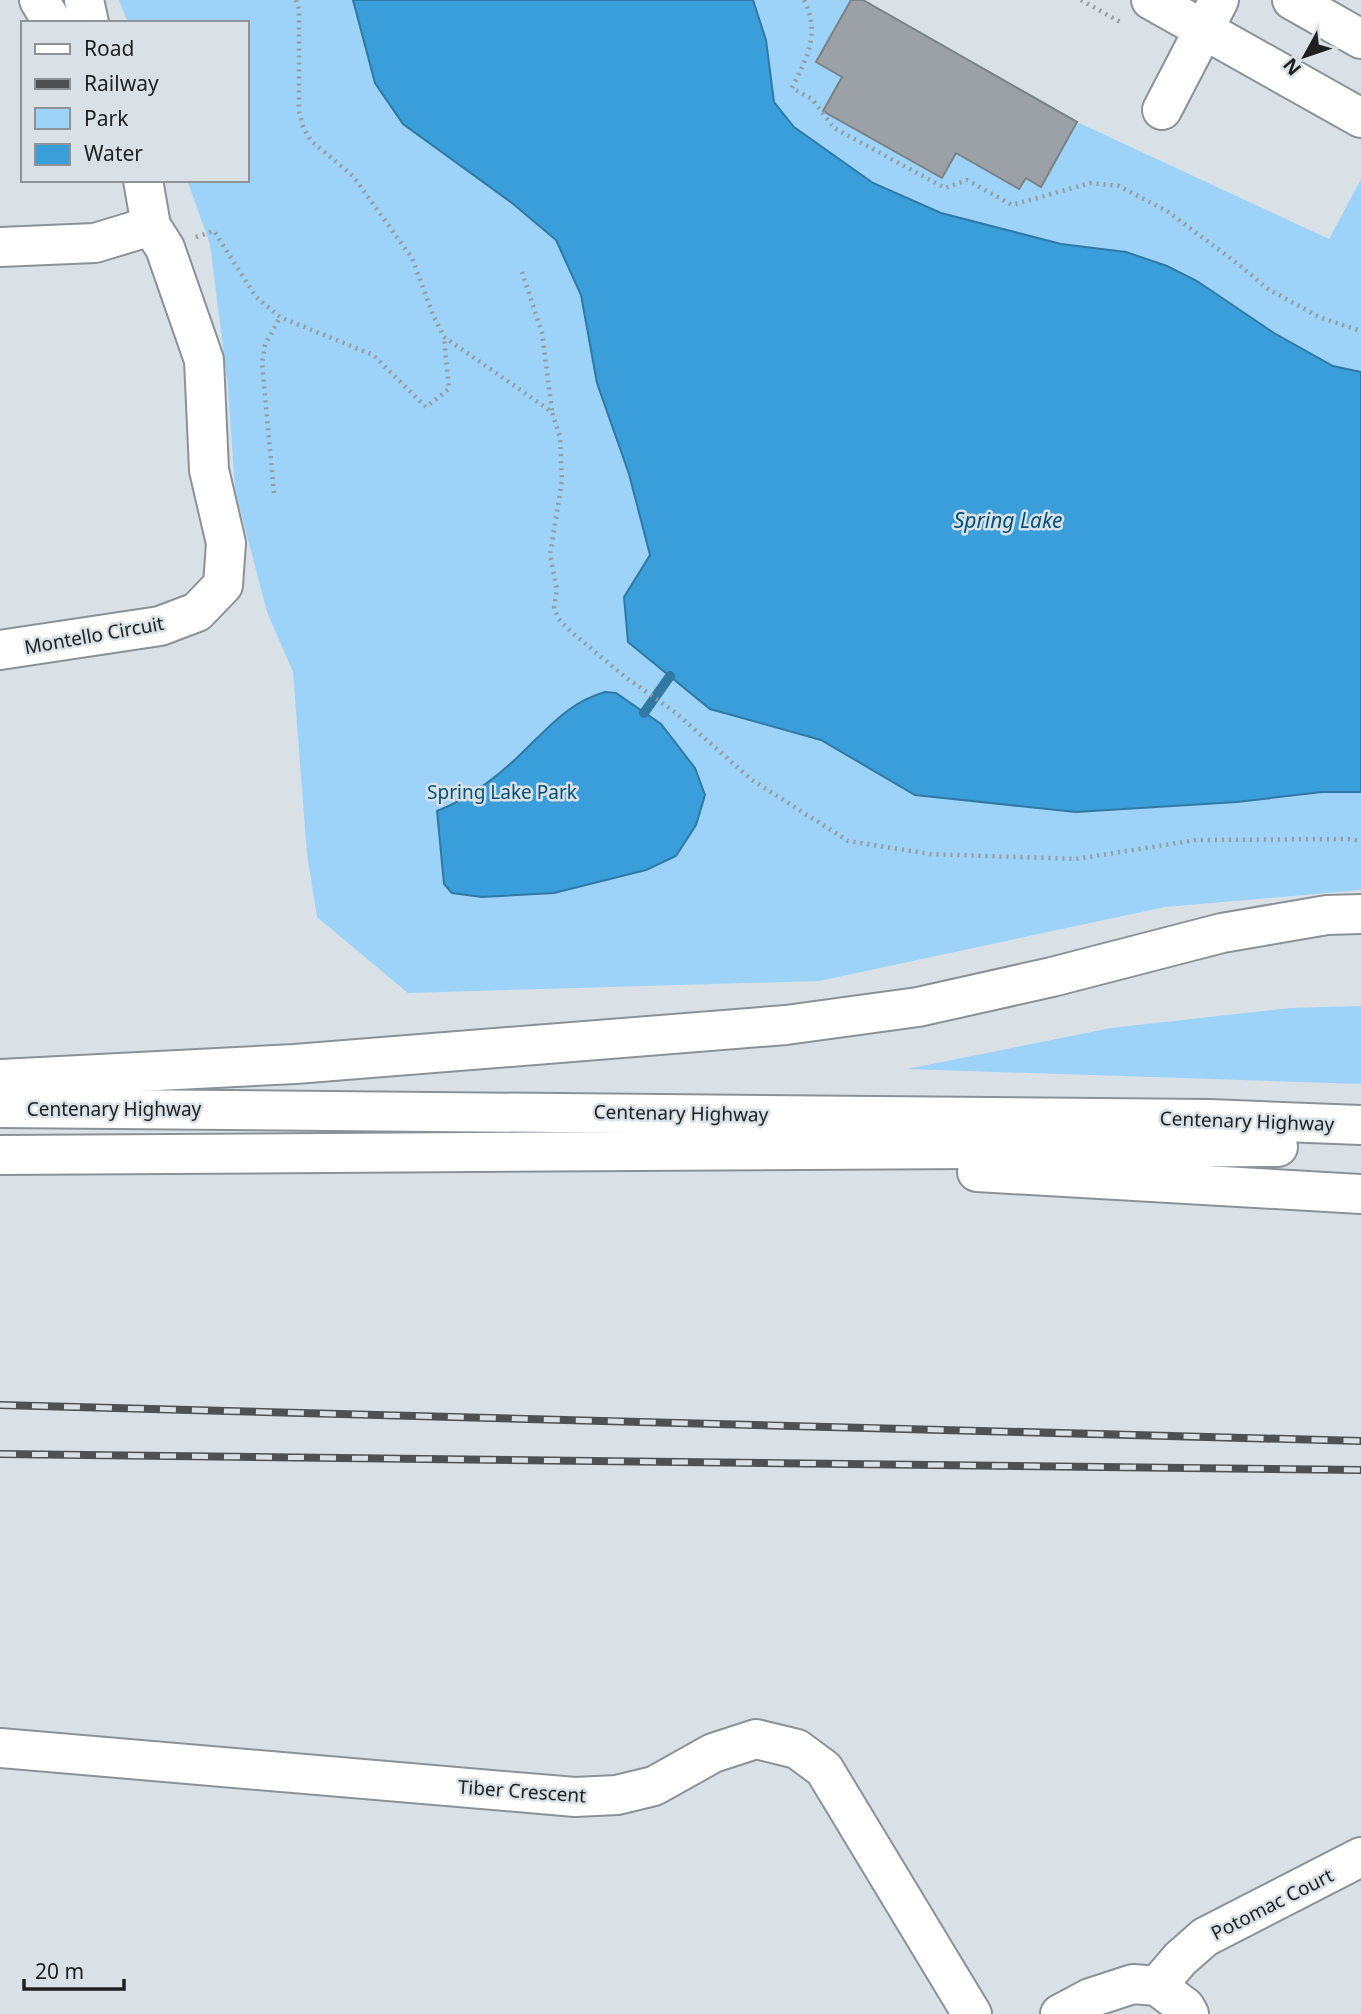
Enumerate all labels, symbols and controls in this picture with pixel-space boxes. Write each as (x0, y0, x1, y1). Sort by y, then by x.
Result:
legend (21, 21, 248, 182)
north arrow (1270, 21, 1340, 91)
text: Road (84, 34, 134, 62)
text: N (1277, 53, 1307, 81)
text: Railway (84, 69, 159, 97)
text: Park (84, 104, 129, 132)
text: Water (84, 139, 143, 167)
water label: Spring Lake (954, 506, 1062, 534)
street label: Montello Circuit (22, 610, 166, 660)
park label: Spring Lake Park (427, 779, 577, 805)
street label: Centenary Highway (27, 1096, 202, 1122)
street label: Centenary Highway (593, 1098, 769, 1128)
street label: Centenary Highway (1159, 1105, 1335, 1137)
street label: Tiber Crescent (457, 1774, 587, 1808)
street label: Potomac Court (1206, 1862, 1338, 1946)
scale bar (24, 1948, 124, 1992)
text: 20 m (35, 1957, 84, 1985)

